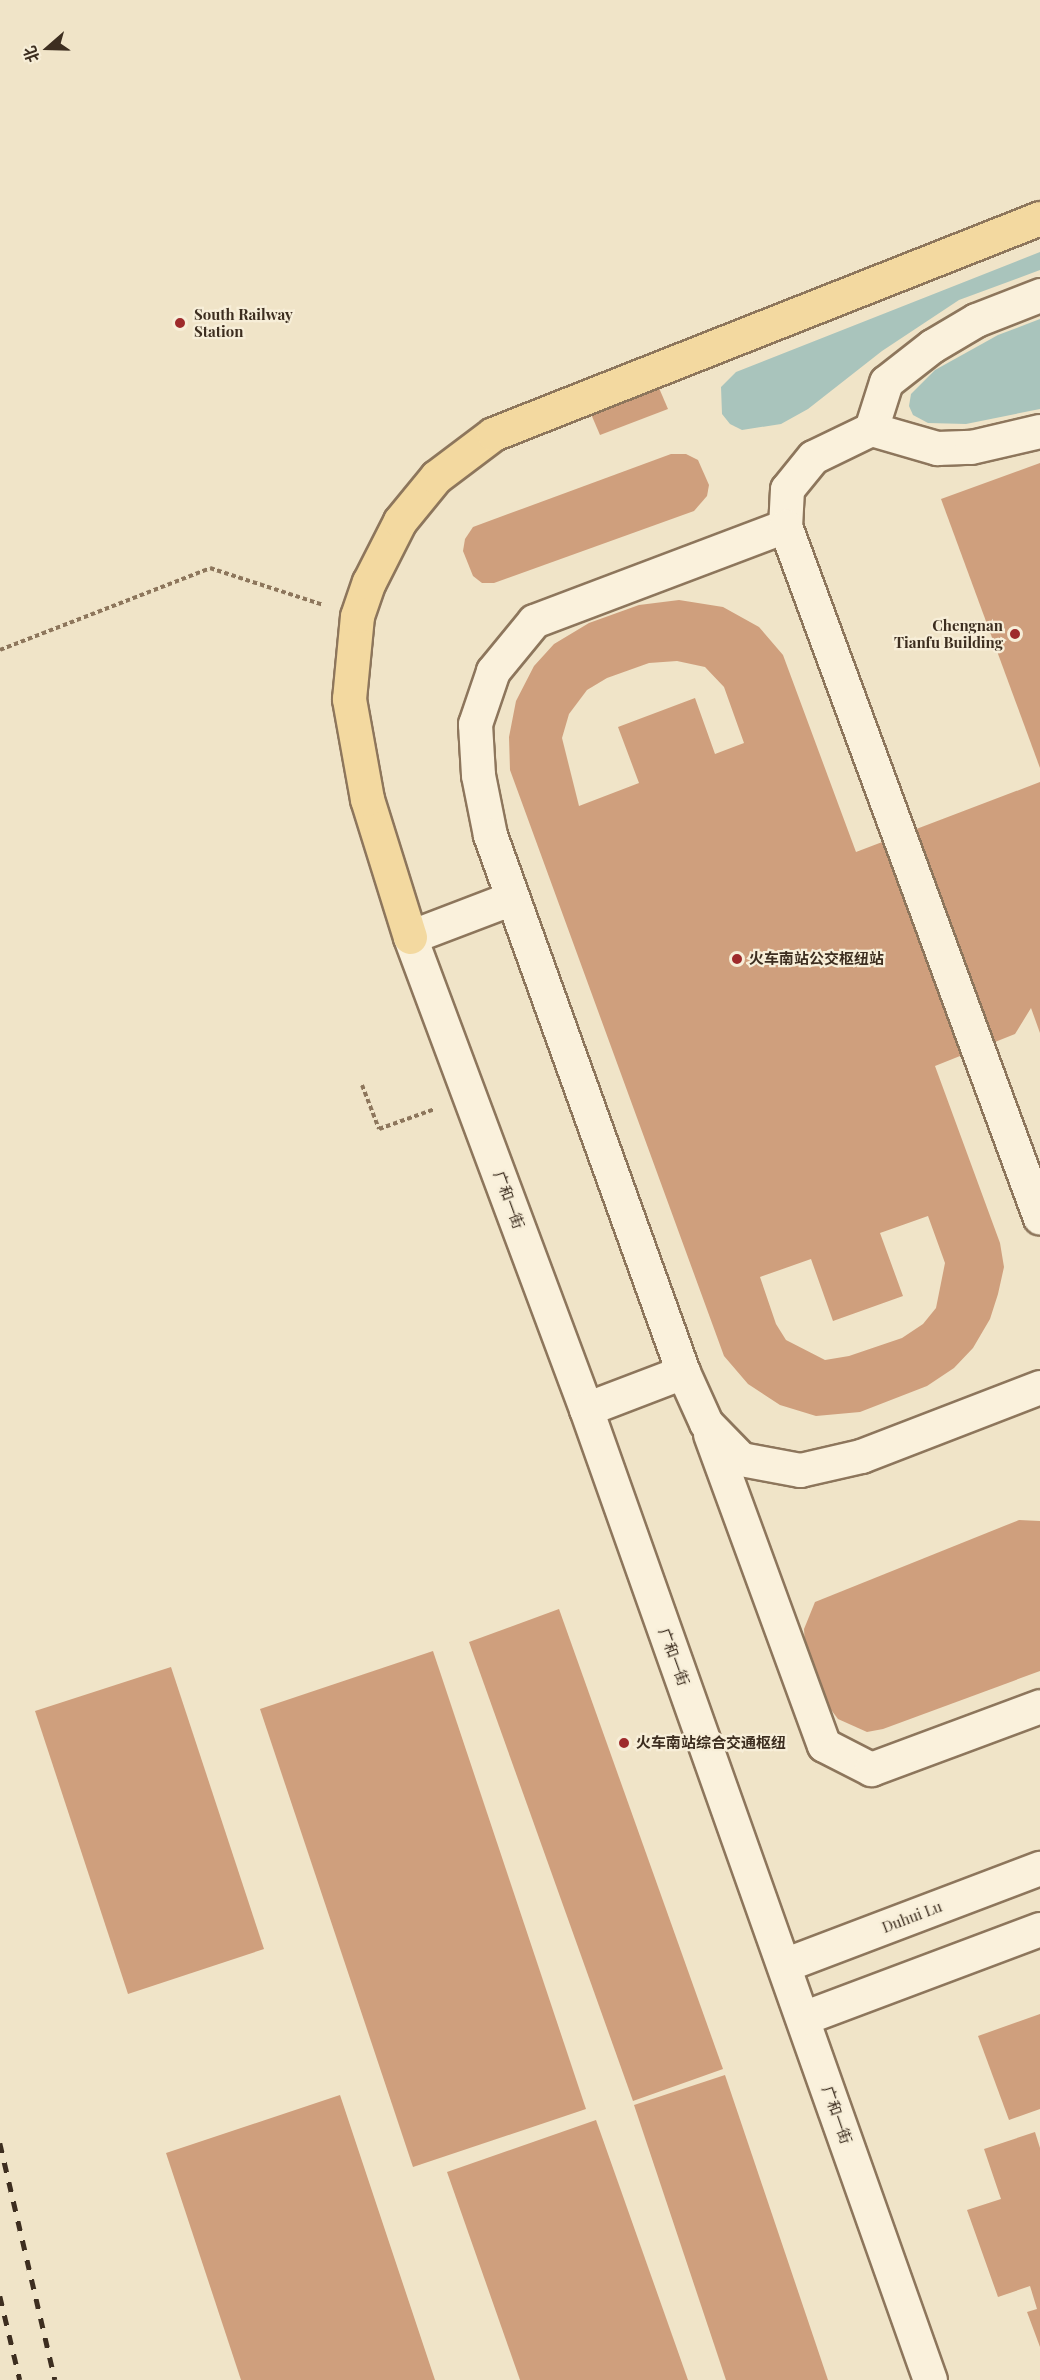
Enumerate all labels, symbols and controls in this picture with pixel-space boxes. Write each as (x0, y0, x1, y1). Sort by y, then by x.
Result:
north arrow (18, 18, 78, 78)
text: 北 (18, 43, 43, 65)
place label: South Railway Station (194, 305, 293, 340)
marker: South Railway Station (171, 314, 189, 332)
place label: Chengnan Tianfu Building (894, 616, 1003, 651)
marker: Chengnan Tianfu Building (1008, 627, 1022, 641)
place label: 火车南站公交枢纽站 (749, 950, 884, 968)
marker: 火车南站公交枢纽站 (730, 952, 744, 966)
street label: 广和一街 (490, 1169, 528, 1231)
street label: 广和一街 (655, 1626, 693, 1688)
place label: 火车南站综合交通枢纽 (636, 1734, 786, 1752)
marker: 火车南站综合交通枢纽 (617, 1736, 631, 1750)
street label: Duhui Lu (879, 1897, 945, 1937)
street label: 广和一街 (819, 2084, 855, 2146)

